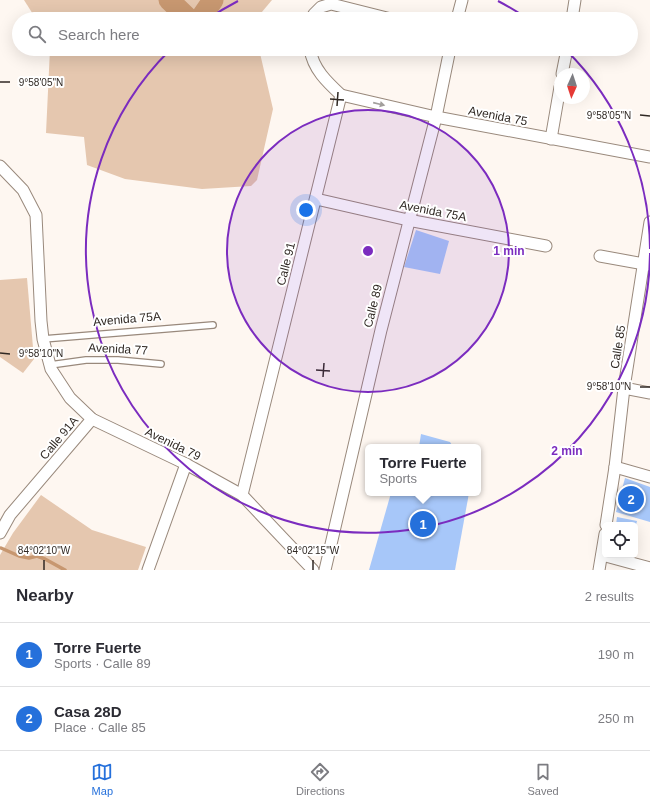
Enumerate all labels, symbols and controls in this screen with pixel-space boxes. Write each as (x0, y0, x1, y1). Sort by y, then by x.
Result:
search box (12, 12, 638, 56)
icon: search (26, 23, 48, 45)
text: Search here (58, 26, 140, 43)
north arrow (554, 68, 590, 104)
text: 9°58'05"N (19, 77, 63, 88)
one-way arrow (373, 101, 386, 107)
street label: Avenida 75 (467, 103, 529, 129)
text: 9°58'05"N (587, 110, 631, 121)
street label: Avenida 75A (398, 198, 468, 224)
your location (296, 200, 316, 220)
street label: Calle 91 (274, 241, 298, 287)
centre of rings (361, 244, 375, 258)
text: 1 min (493, 244, 525, 258)
street label: Calle 89 (361, 283, 385, 329)
street label: Avenida 75A (93, 309, 161, 329)
street label: Calle 85 (608, 324, 628, 370)
street label: Avenida 77 (88, 340, 149, 358)
text: 9°58'10"N (19, 348, 63, 359)
text: 9°58'10"N (587, 381, 631, 392)
street label: Calle 91A (37, 414, 81, 462)
street label: Avenida 79 (143, 425, 203, 464)
popup (365, 444, 481, 496)
text: 2 min (551, 444, 583, 458)
text: Torre Fuerte (379, 454, 467, 471)
text: Sports (379, 471, 417, 486)
pin: 2 (618, 484, 644, 514)
pin: 1 (410, 509, 436, 539)
map controls (602, 522, 638, 558)
button: locate (602, 522, 638, 558)
text: 84°02'10"W (18, 545, 71, 556)
text: 84°02'15"W (287, 545, 340, 556)
text: Nearby (16, 586, 74, 605)
text: 2 results (585, 589, 634, 604)
text: Torre Fuerte (54, 639, 141, 656)
text: 1 (25, 647, 33, 662)
text: 190 m (598, 647, 634, 662)
text: Sports · Calle 89 (54, 656, 151, 671)
text: Casa 28D (54, 703, 122, 720)
text: 2 (25, 711, 33, 726)
text: 250 m (598, 711, 634, 726)
text: Place · Calle 85 (54, 720, 146, 735)
tab: Map (91, 761, 113, 797)
tab: Directions (296, 761, 345, 797)
tab: Saved (527, 761, 559, 797)

